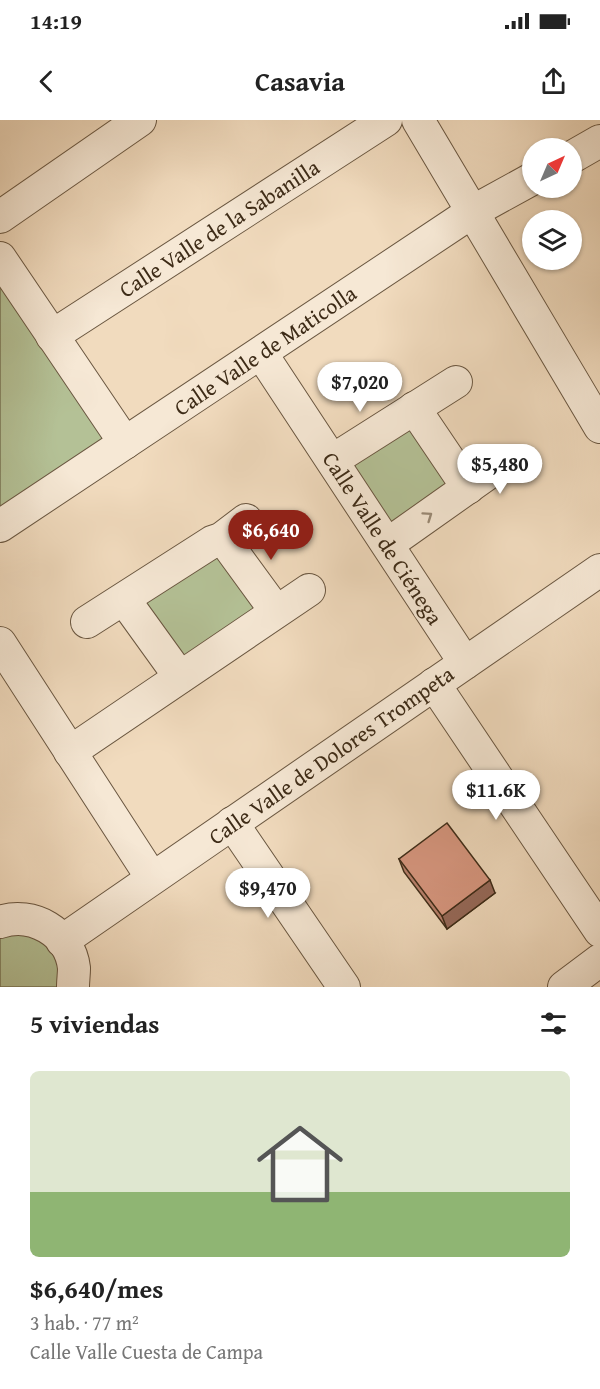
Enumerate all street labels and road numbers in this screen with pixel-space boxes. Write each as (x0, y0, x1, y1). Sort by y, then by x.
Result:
street label: Calle Valle de la Sabanilla (112, 151, 326, 305)
street label: Calle Valle de Maticolla (167, 277, 363, 423)
street label: Calle Valle de Ciénega (315, 445, 451, 631)
street label: Calle Valle de Dolores Trompeta (202, 658, 461, 852)

